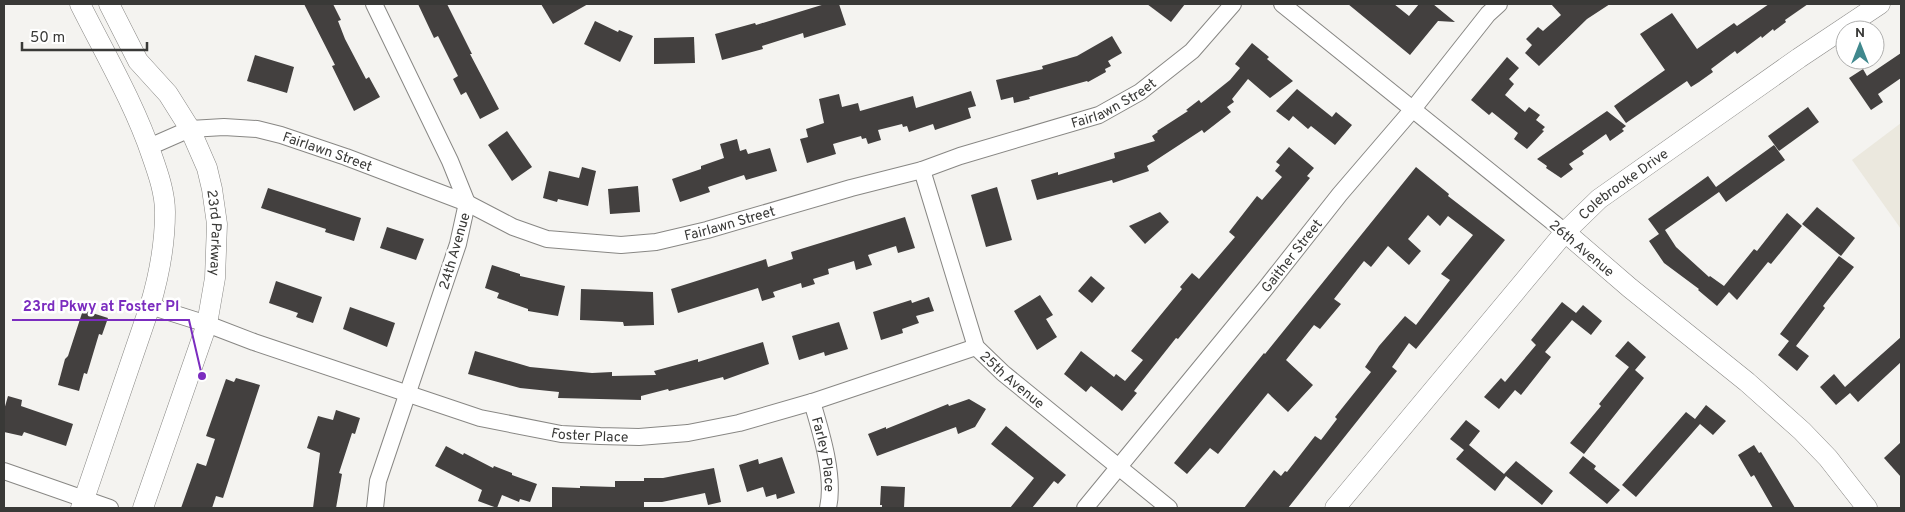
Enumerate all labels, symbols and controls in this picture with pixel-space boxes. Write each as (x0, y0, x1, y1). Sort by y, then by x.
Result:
scale bar (22, 20, 148, 52)
north arrow (1835, 20, 1885, 70)
text: N (1855, 25, 1865, 42)
text: 50 m (30, 29, 65, 48)
street label: Fairlawn Street (1069, 75, 1160, 133)
street label: Fairlawn Street (280, 129, 374, 176)
street label: Colebrooke Drive (1576, 146, 1672, 224)
street label: 23rd Parkway (202, 189, 224, 276)
street label: Fairlawn Street (683, 204, 777, 245)
street label: 24th Avenue (436, 211, 475, 292)
street label: Gaither Street (1258, 216, 1327, 297)
street label: 26th Avenue (1545, 217, 1617, 281)
callout: 23rd Pkwy at Foster Pl (12, 290, 189, 320)
text: 23rd Pkwy at Foster Pl (23, 298, 179, 317)
street label: 25th Avenue (976, 348, 1047, 413)
street label: Farley Place (807, 415, 837, 492)
street label: Foster Place (550, 425, 629, 447)

